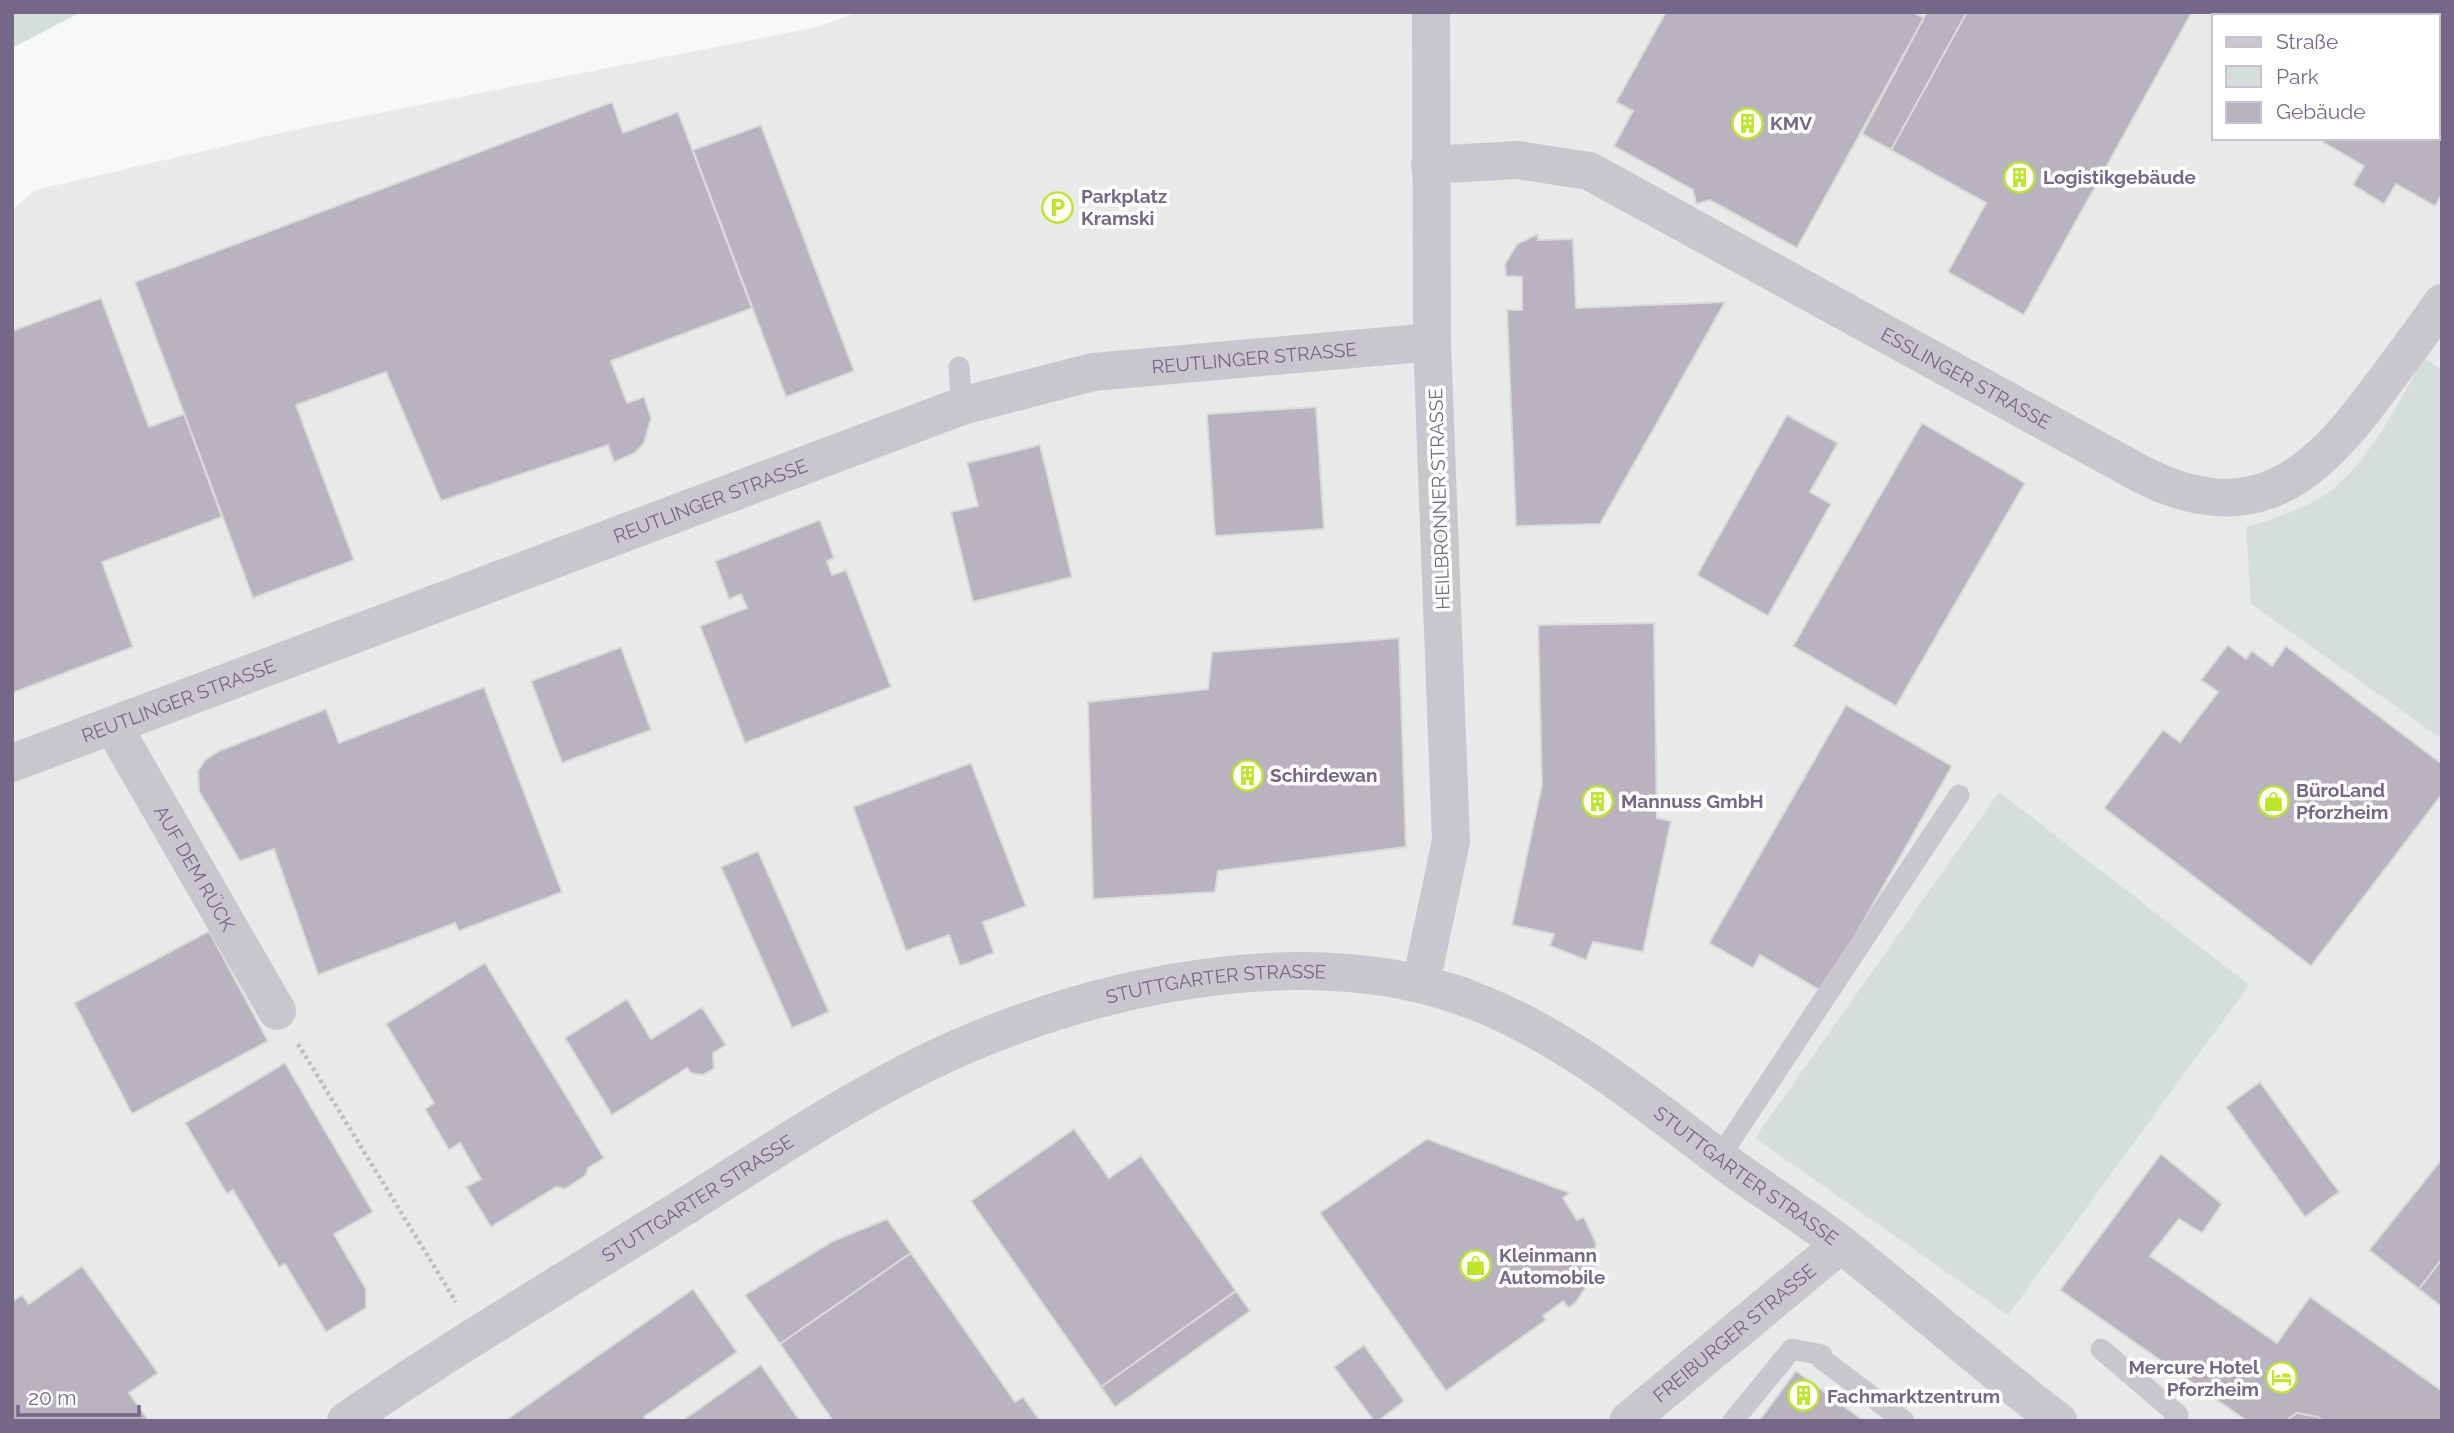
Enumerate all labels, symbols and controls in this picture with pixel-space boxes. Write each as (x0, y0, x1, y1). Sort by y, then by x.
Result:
legend (2212, 14, 2440, 140)
text: Straße (2276, 29, 2338, 54)
text: Park (2276, 64, 2319, 89)
text: Gebäude (2276, 99, 2366, 124)
building icon: KMV (1730, 106, 1764, 140)
place label: KMV (1770, 112, 1812, 134)
building icon: Logistikgebäude (2003, 160, 2037, 194)
place label: Logistikgebäude (2043, 166, 2196, 188)
place label: Parkplatz Kramski (1081, 185, 1167, 229)
parking icon: Parkplatz Kramski (1041, 190, 1075, 224)
street label: ESSLINGER STRASSE (1877, 323, 2055, 433)
street label: REUTLINGER STRASSE (1151, 338, 1358, 378)
street label: HEILBRONNER STRASSE (1424, 388, 1454, 610)
street label: REUTLINGER STRASSE (610, 454, 810, 547)
street label: REUTLINGER STRASSE (78, 654, 279, 747)
building icon: Schirdewan (1230, 758, 1264, 792)
place label: Schirdewan (1270, 764, 1377, 786)
place label: BüroLand Pforzheim (2296, 779, 2388, 823)
building icon: Mannuss GmbH (1581, 784, 1615, 818)
shop icon: BüroLand Pforzheim (2256, 784, 2290, 818)
place label: Mannuss GmbH (1621, 790, 1764, 812)
street label: AUF DEM RÜCK (150, 802, 240, 935)
street label: STUTTGARTER STRASSE (1103, 960, 1326, 1008)
street label: STUTTGARTER STRASSE (1650, 1101, 1843, 1250)
street label: STUTTGARTER STRASSE (597, 1130, 797, 1266)
place label: Kleinmann Automobile (1499, 1244, 1605, 1288)
shop icon: Kleinmann Automobile (1459, 1249, 1493, 1283)
street label: FREIBURGER STRASSE (1648, 1259, 1820, 1407)
place label: Mercure Hotel Pforzheim (2129, 1356, 2260, 1400)
hotel icon: Mercure Hotel Pforzheim (2265, 1361, 2299, 1395)
scale bar (18, 1374, 138, 1418)
building icon: Fachmarktzentrum (1787, 1379, 1821, 1413)
text: 20 m (28, 1385, 76, 1410)
place label: Fachmarktzentrum (1827, 1385, 2000, 1407)

